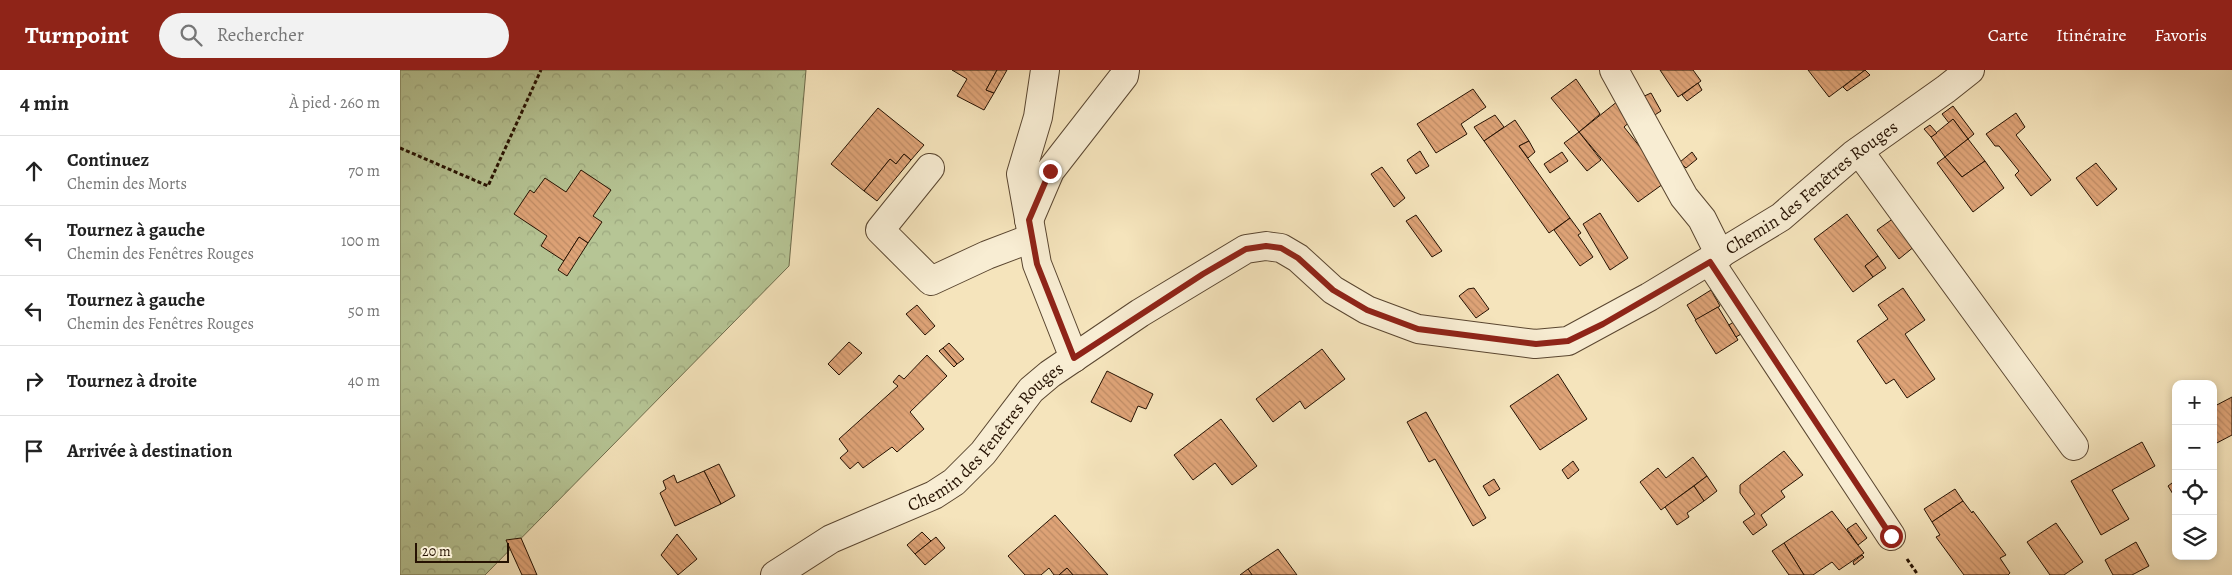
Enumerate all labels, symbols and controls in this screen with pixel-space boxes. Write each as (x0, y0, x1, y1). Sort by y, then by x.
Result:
search box (159, 13, 509, 58)
text: Turnpoint (25, 19, 129, 51)
icon: search (177, 21, 205, 49)
text: Rechercher (217, 22, 304, 48)
text: Carte (1988, 23, 2028, 47)
text: Itinéraire (2056, 23, 2127, 47)
text: Favoris (2155, 23, 2207, 47)
text: 4 min (20, 89, 69, 117)
text: À pied · 260 m (289, 92, 380, 114)
street label: Chemin des Fenêtres Rouges (1721, 115, 1903, 260)
text: Continuez (67, 147, 149, 173)
icon: ahead (20, 157, 48, 185)
text: 70 m (348, 160, 380, 182)
route end (1039, 160, 1062, 183)
text: Chemin des Morts (67, 173, 187, 195)
text: Tournez à gauche (67, 217, 205, 243)
icon: left (20, 227, 48, 255)
text: 100 m (341, 230, 380, 252)
text: Chemin des Fenêtres Rouges (67, 243, 254, 265)
text: Tournez à gauche (67, 287, 205, 313)
icon: left (20, 297, 48, 325)
text: 50 m (348, 300, 380, 322)
text: Chemin des Fenêtres Rouges (67, 313, 254, 335)
street label: Chemin des Fenêtres Rouges (904, 356, 1068, 517)
icon: right (20, 367, 48, 395)
text: Tournez à droite (67, 368, 197, 394)
text: 40 m (348, 370, 380, 392)
map controls (2172, 380, 2217, 560)
button: + (2172, 380, 2217, 425)
button: − (2172, 425, 2217, 470)
icon: arrive (20, 437, 48, 465)
text: Arrivée à destination (67, 438, 232, 464)
button: locate (2172, 470, 2217, 515)
button: layers (2172, 515, 2217, 560)
route start (1880, 525, 1903, 548)
scale bar (415, 540, 509, 563)
text: 20 m (422, 542, 451, 561)

